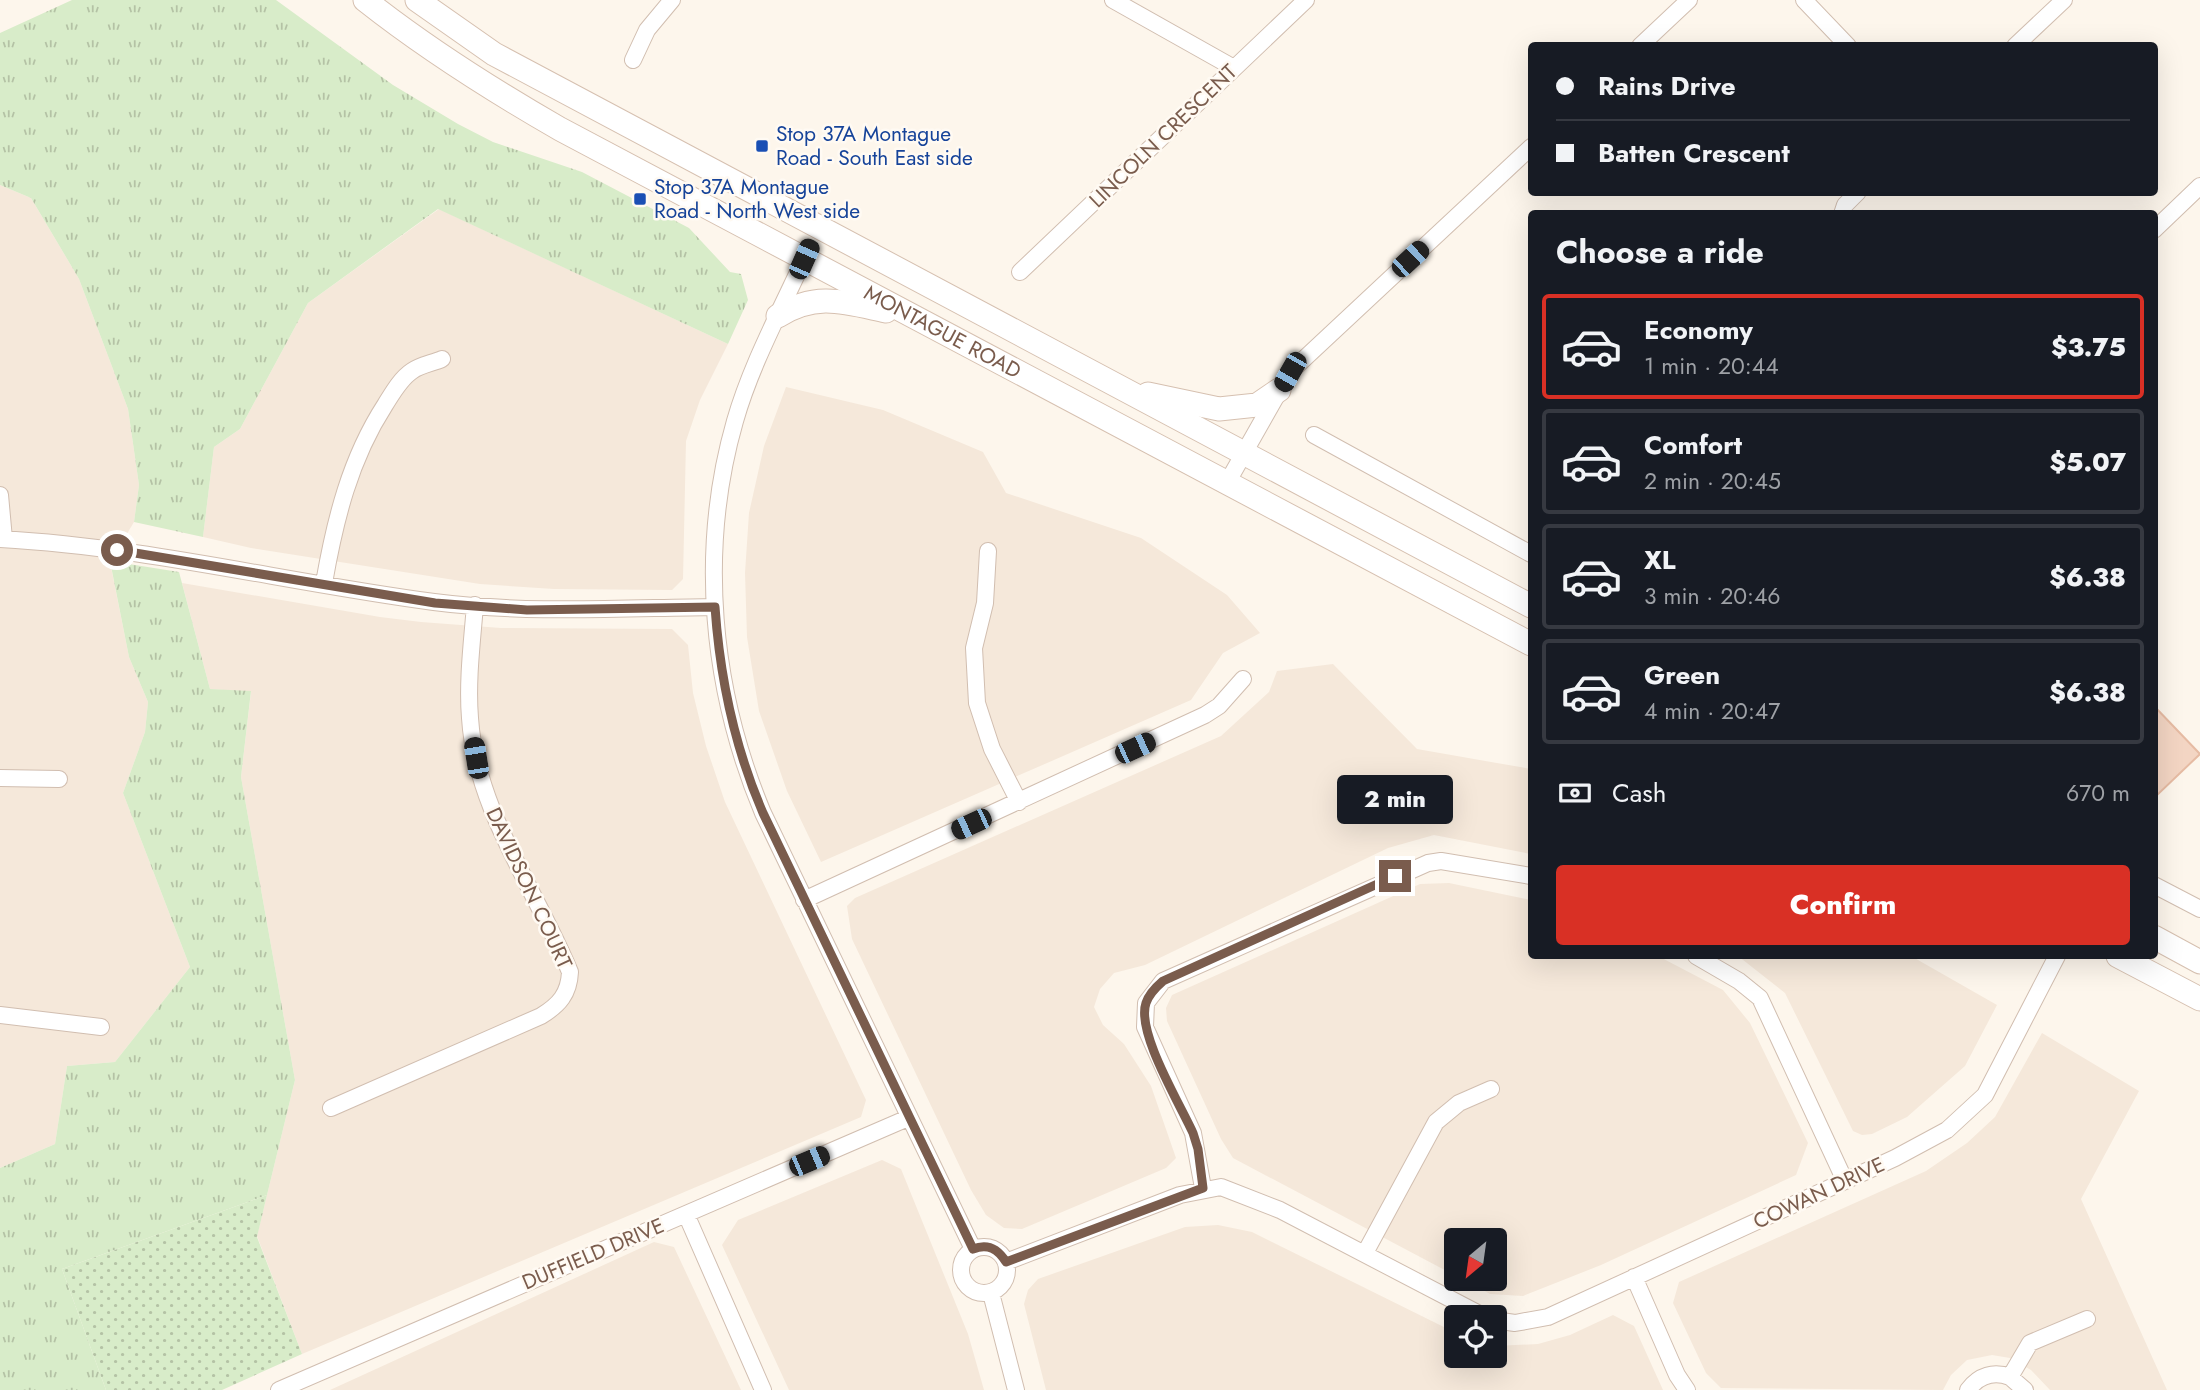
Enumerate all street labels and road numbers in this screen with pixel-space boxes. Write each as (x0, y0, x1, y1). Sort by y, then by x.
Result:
street label: LINCOLN CRESCENT (1082, 57, 1244, 215)
street label: MONTAGUE ROAD (859, 278, 1026, 386)
street label: DAVIDSON COURT (478, 802, 580, 974)
street label: COWAN DRIVE (1748, 1149, 1890, 1237)
street label: DUFFIELD DRIVE (517, 1211, 669, 1297)

